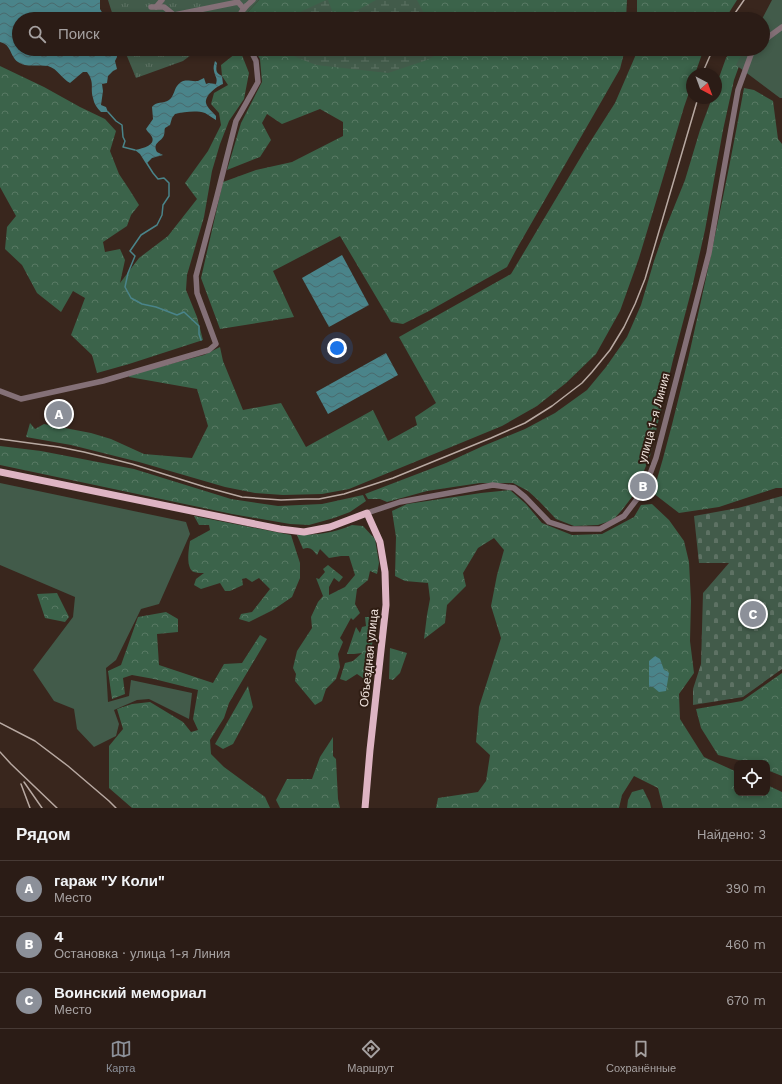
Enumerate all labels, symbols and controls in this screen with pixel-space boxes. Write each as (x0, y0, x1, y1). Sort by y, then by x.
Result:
search box (12, 12, 770, 56)
icon: search (26, 23, 48, 45)
text: Поиск (58, 25, 100, 43)
north arrow (686, 68, 722, 104)
your location (327, 338, 347, 358)
street label: улица 1-я Линия (635, 371, 673, 465)
pin: A (46, 399, 72, 429)
pin: B (630, 471, 656, 501)
pin: C (740, 599, 766, 629)
street label: Объездная улица (357, 608, 381, 708)
map controls (734, 760, 770, 796)
button: locate (734, 760, 770, 796)
text: Рядом (16, 824, 71, 844)
text: Найдено: 3 (697, 827, 766, 842)
text: гараж "У Коли" (54, 872, 165, 890)
text: A (25, 881, 33, 896)
text: 390 m (725, 881, 766, 896)
text: Место (54, 890, 92, 905)
text: 4 (54, 928, 64, 946)
text: B (25, 937, 33, 952)
text: 460 m (725, 937, 766, 952)
text: Остановка · улица 1-я Линия (54, 946, 230, 961)
text: Воинский мемориал (54, 984, 206, 1002)
text: C (25, 993, 33, 1008)
text: 670 m (726, 993, 766, 1008)
text: Место (54, 1002, 92, 1017)
tab: Карта (106, 1038, 135, 1075)
tab: Маршрут (347, 1038, 394, 1075)
tab: Сохранённые (606, 1038, 676, 1075)

